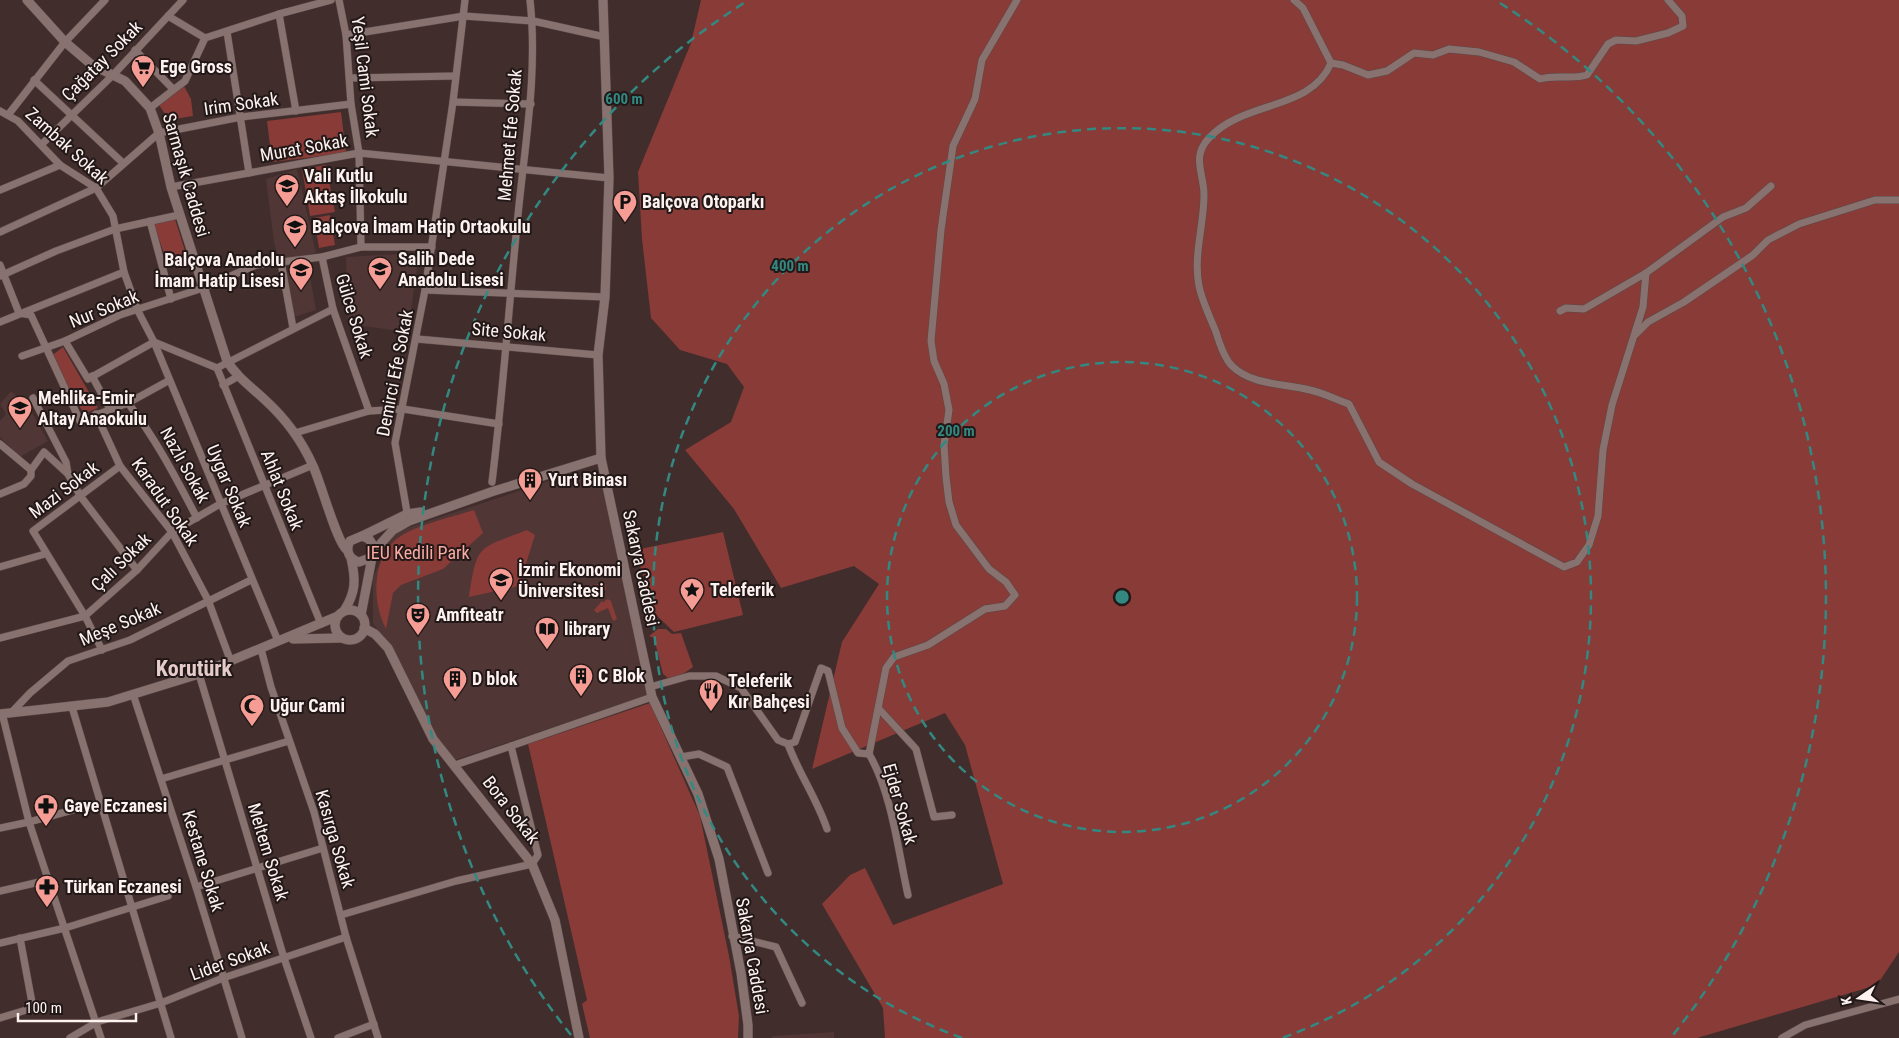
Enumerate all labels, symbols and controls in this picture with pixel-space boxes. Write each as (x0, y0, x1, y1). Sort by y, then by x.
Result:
street label: Yeşil Cami Sokak (348, 15, 383, 139)
street label: Çağatay Sokak (57, 16, 146, 105)
supermarket icon: Ege Gross (130, 54, 156, 88)
place label: Ege Gross (160, 56, 232, 77)
street label: Mehmet Efe Sokak (493, 68, 526, 202)
street label: Irim Sokak (202, 88, 280, 119)
text: 600 m (605, 90, 643, 108)
street label: Zambak Sokak (21, 103, 113, 188)
street label: Sarmaşık Caddesi (159, 111, 214, 239)
street label: Murat Sokak (258, 129, 349, 166)
place label: Vali Kutlu Aktaş İlkokulu (304, 165, 407, 207)
school or university icon: Vali Kutlu Aktaş İlkokulu (274, 173, 300, 207)
parking icon: Balçova Otoparkı (612, 189, 638, 223)
place label: Balçova Otoparkı (642, 191, 765, 212)
school or university icon: Balçova İmam Hatip Ortaokulu (282, 214, 308, 248)
place label: Balçova İmam Hatip Ortaokulu (312, 216, 531, 237)
place label: Salih Dede Anadolu Lisesi (398, 248, 504, 290)
place label: Balçova Anadolu İmam Hatip Lisesi (155, 249, 284, 291)
school or university icon: Salih Dede Anadolu Lisesi (367, 256, 393, 290)
school or university icon: Balçova Anadolu İmam Hatip Lisesi (288, 257, 314, 291)
text: 400 m (771, 257, 809, 275)
street label: Gülce Sokak (332, 271, 377, 361)
street label: Nur Sokak (66, 285, 141, 332)
street label: Demirci Efe Sokak (372, 308, 417, 438)
street label: Site Sokak (471, 318, 547, 345)
place label: Mehlika-Emir Altay Anaokulu (38, 387, 147, 429)
school or university icon: Mehlika-Emir Altay Anaokulu (7, 395, 33, 429)
text: 200 m (937, 422, 975, 440)
street label: Nazlı Sokak (156, 423, 215, 506)
street label: Uygar Sokak (203, 441, 256, 530)
street label: Ahlat Sokak (257, 447, 308, 533)
street label: Karadut Sokak (127, 454, 203, 550)
street label: Mazi Sokak (25, 457, 103, 523)
building icon: Yurt Binası (517, 467, 543, 501)
place label: Yurt Binası (548, 469, 627, 490)
street label: Sakarya Caddesi (619, 508, 664, 628)
street label: Çalı Sokak (87, 528, 155, 595)
park label: IEU Kedili Park (366, 542, 470, 563)
place label: İzmir Ekonomi Üniversitesi (518, 559, 621, 601)
school or university icon: İzmir Ekonomi Üniversitesi (488, 567, 514, 601)
place icon: Teleferik (679, 577, 705, 611)
place label: Teleferik (710, 579, 775, 600)
centre of rings (1113, 588, 1131, 606)
street label: Meşe Sokak (76, 597, 164, 650)
theatre icon: Amfiteatr (405, 602, 431, 636)
place label: Amfiteatr (436, 604, 504, 625)
library icon: library (534, 616, 560, 650)
place label: library (564, 618, 610, 639)
district label: Korutürk (156, 656, 233, 681)
building icon: C Blok (568, 663, 594, 697)
place label: C Blok (598, 665, 645, 686)
building icon: D blok (442, 666, 468, 700)
place label: D blok (472, 668, 518, 689)
place label: Teleferik Kır Bahçesi (728, 670, 810, 712)
restaurant icon: Teleferik Kır Bahçesi (698, 678, 724, 712)
mosque icon: Uğur Cami (239, 693, 265, 727)
place label: Uğur Cami (270, 695, 345, 716)
street label: Ejder Sokak (879, 761, 922, 847)
street label: Bora Sokak (479, 772, 544, 848)
street label: Kasırga Sokak (311, 787, 360, 890)
pharmacy icon: Gaye Eczanesi (33, 793, 59, 827)
place label: Gaye Eczanesi (64, 795, 167, 816)
street label: Meltem Sokak (244, 801, 293, 903)
street label: Kestane Sokak (178, 808, 229, 914)
pharmacy icon: Türkan Eczanesi (34, 874, 60, 908)
place label: Türkan Eczanesi (64, 876, 182, 897)
street label: Sakarya Caddesi (732, 896, 773, 1016)
street label: Lider Sokak (187, 936, 272, 985)
north arrow (1834, 973, 1884, 1023)
scale bar (18, 990, 135, 1022)
text: K (1838, 995, 1855, 1006)
text: 100 m (25, 999, 62, 1017)

